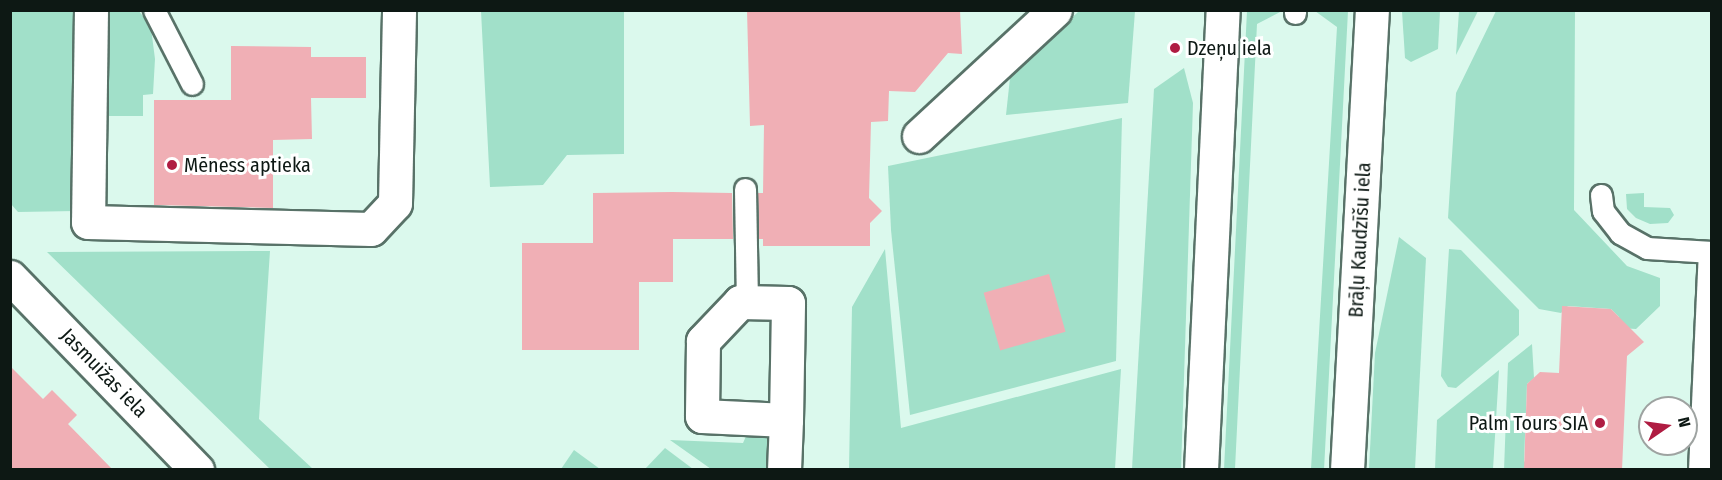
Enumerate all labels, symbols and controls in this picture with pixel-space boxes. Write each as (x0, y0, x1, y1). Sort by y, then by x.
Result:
place label: Dzeņu iela (1187, 36, 1272, 60)
marker: Dzeņu iela (1168, 41, 1182, 55)
place label: Mēness aptieka (184, 153, 311, 177)
marker: Mēness aptieka (165, 158, 179, 172)
street label: Brāļu Kaudzīšu iela (1344, 162, 1376, 318)
street label: Jasmuižas iela (55, 323, 153, 423)
north arrow (1638, 396, 1698, 456)
place label: Palm Tours SIA (1469, 411, 1588, 435)
text: N (1674, 415, 1694, 429)
marker: Palm Tours SIA (1593, 416, 1607, 430)

